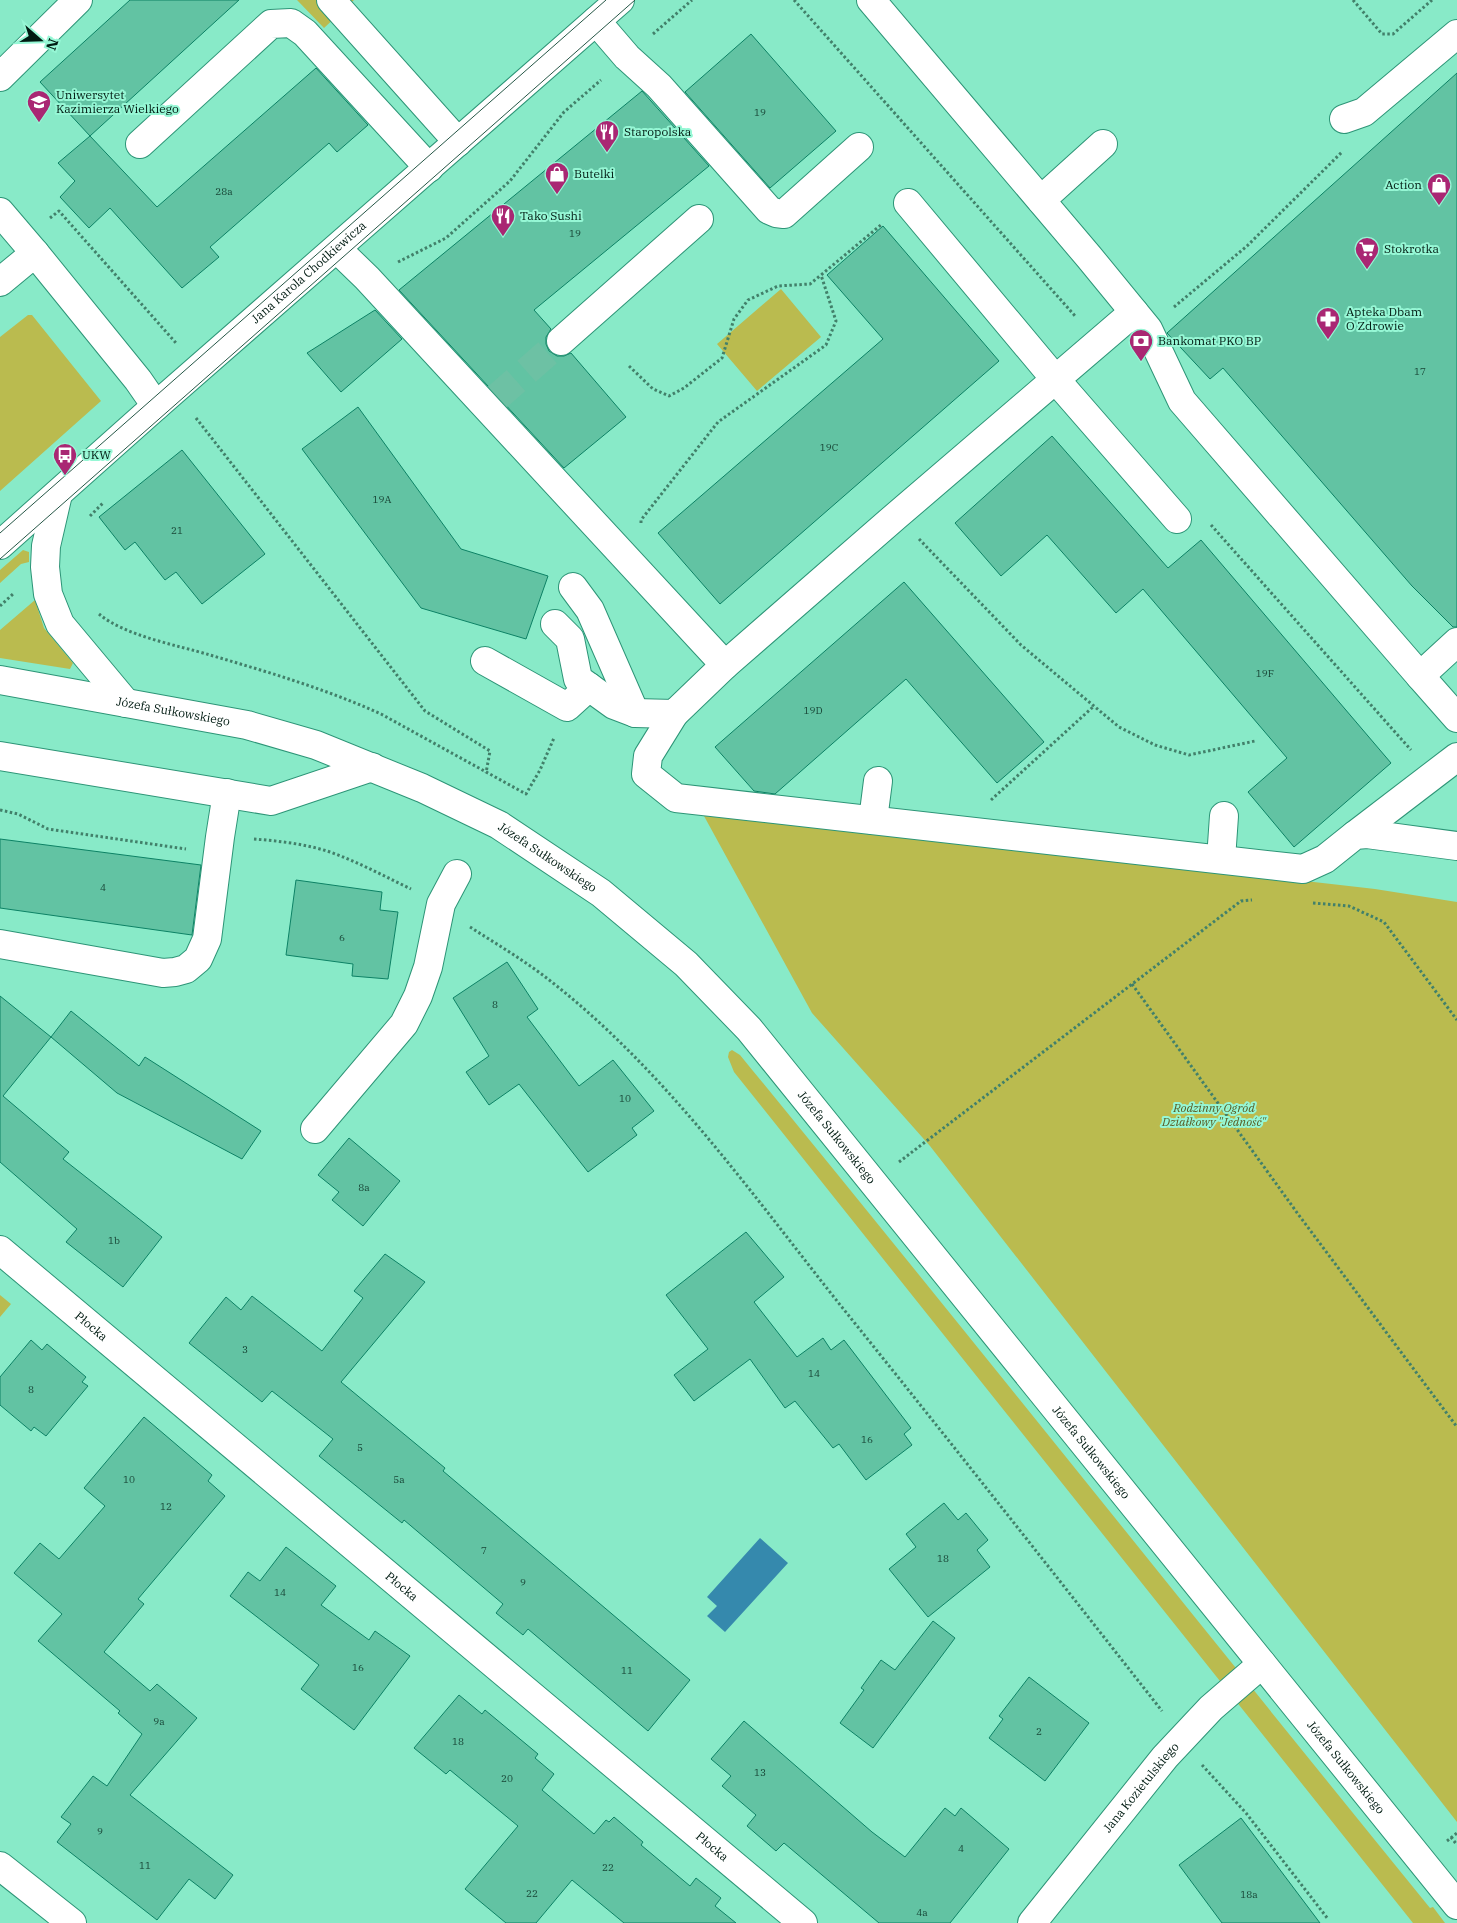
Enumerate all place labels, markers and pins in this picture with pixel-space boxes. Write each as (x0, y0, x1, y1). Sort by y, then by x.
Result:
place label: Uniwersytet Kazimierza Wielkiego (56, 87, 179, 116)
school or university icon: Uniwersytet Kazimierza Wielkiego (26, 89, 52, 123)
restaurant icon: Staropolska (594, 119, 620, 153)
place label: Staropolska (624, 124, 692, 139)
shop icon: Butelki (544, 161, 570, 195)
place label: Butelki (574, 166, 615, 181)
shop icon: Action (1426, 172, 1452, 206)
place label: Action (1385, 177, 1422, 192)
restaurant icon: Tako Sushi (490, 203, 516, 237)
place label: Tako Sushi (520, 208, 582, 223)
supermarket icon: Stokrotka (1354, 236, 1380, 270)
place label: Stokrotka (1384, 241, 1439, 256)
place label: Apteka Dbam O Zdrowie (1346, 304, 1423, 333)
pharmacy icon: Apteka Dbam O Zdrowie (1315, 306, 1341, 340)
bank icon: Bankomat PKO BP (1128, 328, 1154, 362)
place label: Bankomat PKO BP (1158, 333, 1261, 348)
bus stop icon: UKW (52, 442, 78, 476)
place label: UKW (82, 447, 111, 462)

